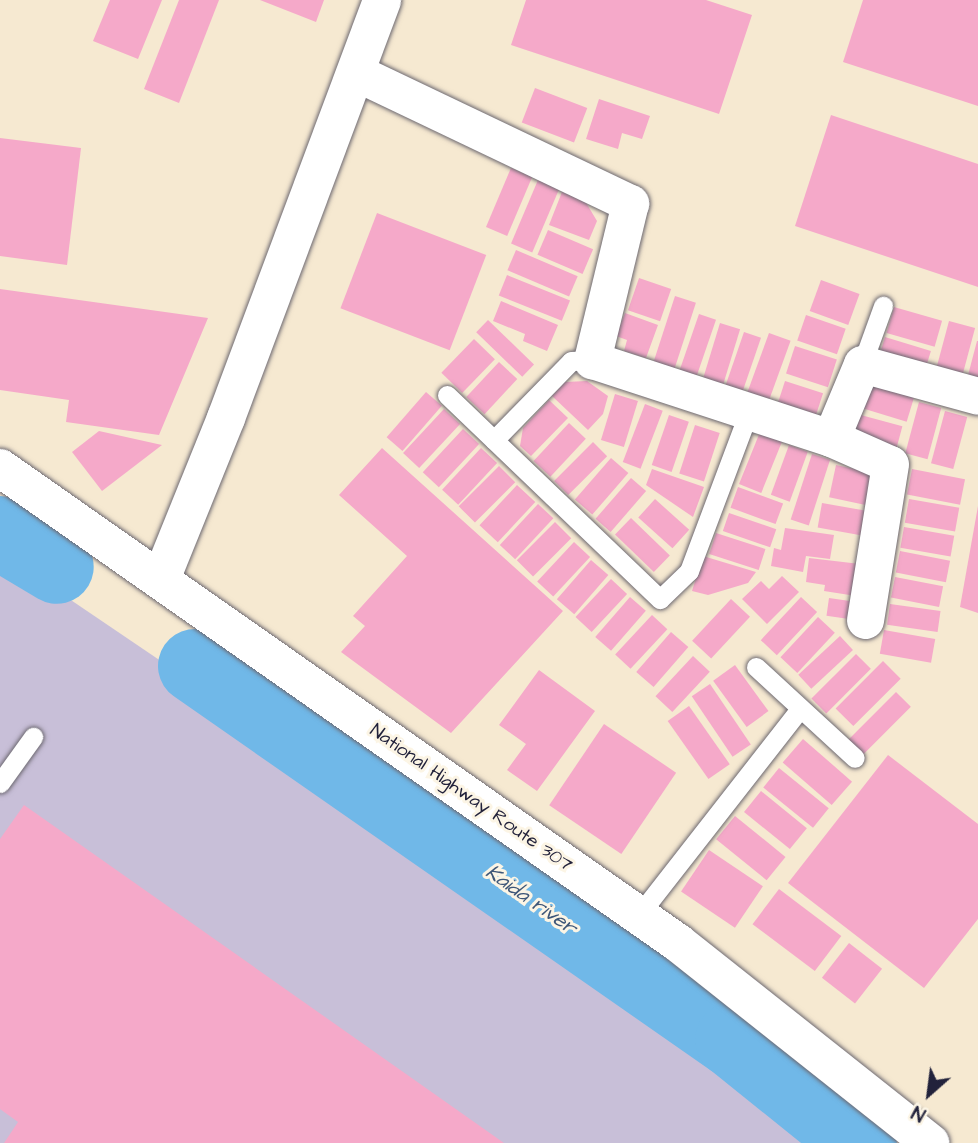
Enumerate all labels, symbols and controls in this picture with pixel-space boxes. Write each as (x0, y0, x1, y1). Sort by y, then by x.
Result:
street label: National Highway Route 307 (365, 719, 577, 877)
water label: Kaida river (481, 860, 581, 940)
north arrow (894, 1059, 964, 1129)
text: N (907, 1098, 931, 1128)

